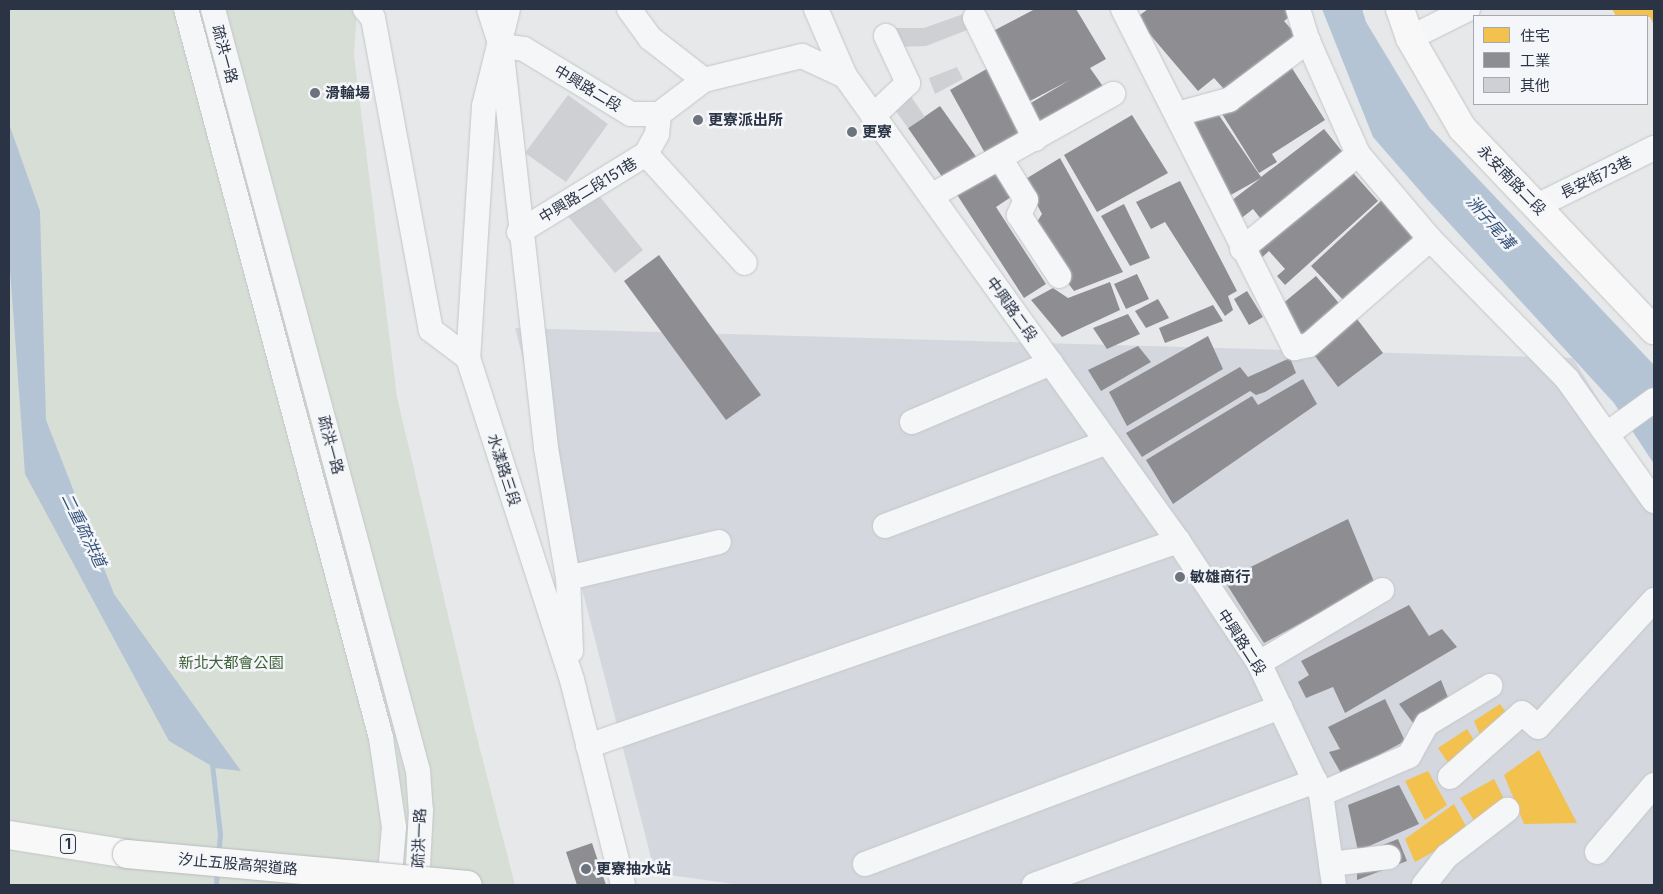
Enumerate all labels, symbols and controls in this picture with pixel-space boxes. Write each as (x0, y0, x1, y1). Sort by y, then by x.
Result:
legend (1473, 15, 1648, 105)
street label: 疏洪一路 (209, 23, 241, 85)
text: 住宅 (1520, 26, 1550, 45)
text: 工業 (1520, 51, 1550, 70)
street label: 中興路二段 (551, 61, 625, 115)
text: 其他 (1520, 76, 1550, 95)
place label: 滑輪場 (325, 84, 370, 102)
marker: 滑輪場 (309, 87, 321, 99)
place label: 更寮派出所 (708, 111, 783, 129)
marker: 更寮派出所 (692, 114, 704, 126)
place label: 更寮 (862, 123, 892, 141)
marker: 更寮 (846, 126, 858, 138)
street label: 永安南路二段 (1474, 141, 1550, 219)
street label: 長安街73巷 (1557, 152, 1635, 202)
street label: 中興路二段151巷 (536, 154, 640, 226)
water label: 洲子尾溝 (1463, 192, 1519, 252)
street label: 中興路二段 (983, 273, 1041, 345)
street label: 疏洪一路 (315, 414, 347, 476)
street label: 水漾路三段 (484, 432, 524, 508)
water label: 二重疏洪道 (58, 490, 110, 570)
place label: 敏雄商行 (1190, 568, 1250, 586)
marker: 敏雄商行 (1174, 571, 1186, 583)
street label: 中興路二段 (1214, 606, 1270, 678)
park label: 新北大都會公園 (179, 654, 283, 672)
street label: 疏洪一路 (409, 808, 429, 868)
road number: 1 (59, 832, 77, 856)
street label: 汐止五股高架道路 (177, 850, 299, 878)
place label: 更寮抽水站 (596, 860, 671, 878)
marker: 更寮抽水站 (580, 863, 592, 875)

